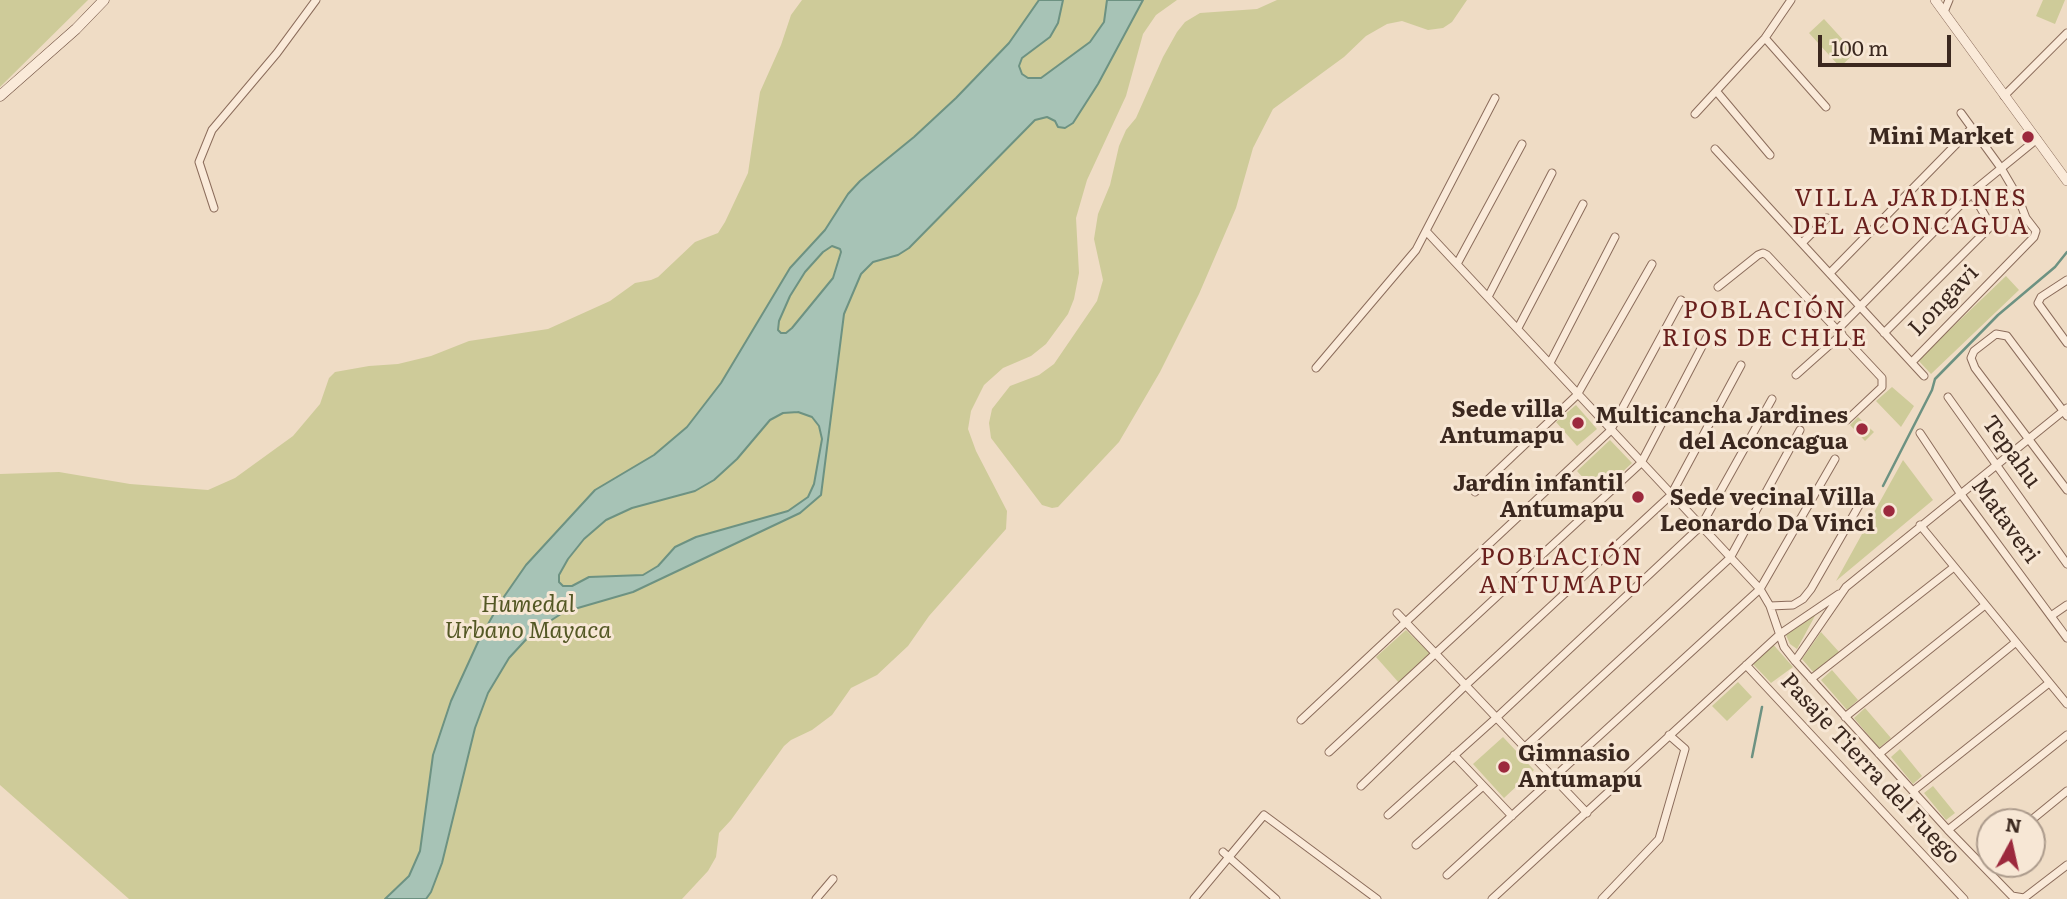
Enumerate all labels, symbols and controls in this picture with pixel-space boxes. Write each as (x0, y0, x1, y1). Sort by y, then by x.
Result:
scale bar (1822, 21, 1955, 65)
text: 100 m (1831, 31, 1888, 62)
place label: Mini Market (1869, 123, 2014, 151)
marker: Mini Market (2020, 129, 2036, 145)
district label: VILLA JARDINES DEL ACONCAGUA (1794, 185, 2028, 241)
street label: Longavi (1903, 260, 1985, 342)
district label: POBLACIÓN RIOS DE CHILE (1663, 297, 1867, 353)
place label: Sede villa Antumapu (1440, 396, 1564, 450)
place label: Multicancha Jardines del Aconcagua (1595, 402, 1848, 456)
street label: Tepahu (1975, 410, 2047, 494)
marker: Sede villa Antumapu (1570, 415, 1586, 431)
marker: Multicancha Jardines del Aconcagua (1854, 421, 1870, 437)
place label: Jardín infantil Antumapu (1453, 470, 1624, 524)
street label: Mataveri (1965, 473, 2045, 569)
place label: Sede vecinal Villa Leonardo Da Vinci (1660, 484, 1875, 538)
marker: Jardín infantil Antumapu (1630, 489, 1646, 505)
marker: Sede vecinal Villa Leonardo Da Vinci (1881, 503, 1897, 519)
district label: POBLACIÓN ANTUMAPU (1480, 544, 1644, 600)
park label: Humedal Urbano Mayaca (445, 591, 611, 645)
street label: Pasaje Tierra del Fuego (1774, 668, 1966, 870)
place label: Gimnasio Antumapu (1518, 740, 1642, 794)
marker: Gimnasio Antumapu (1496, 759, 1512, 775)
north arrow (1976, 808, 2046, 878)
text: N (2004, 809, 2023, 839)

